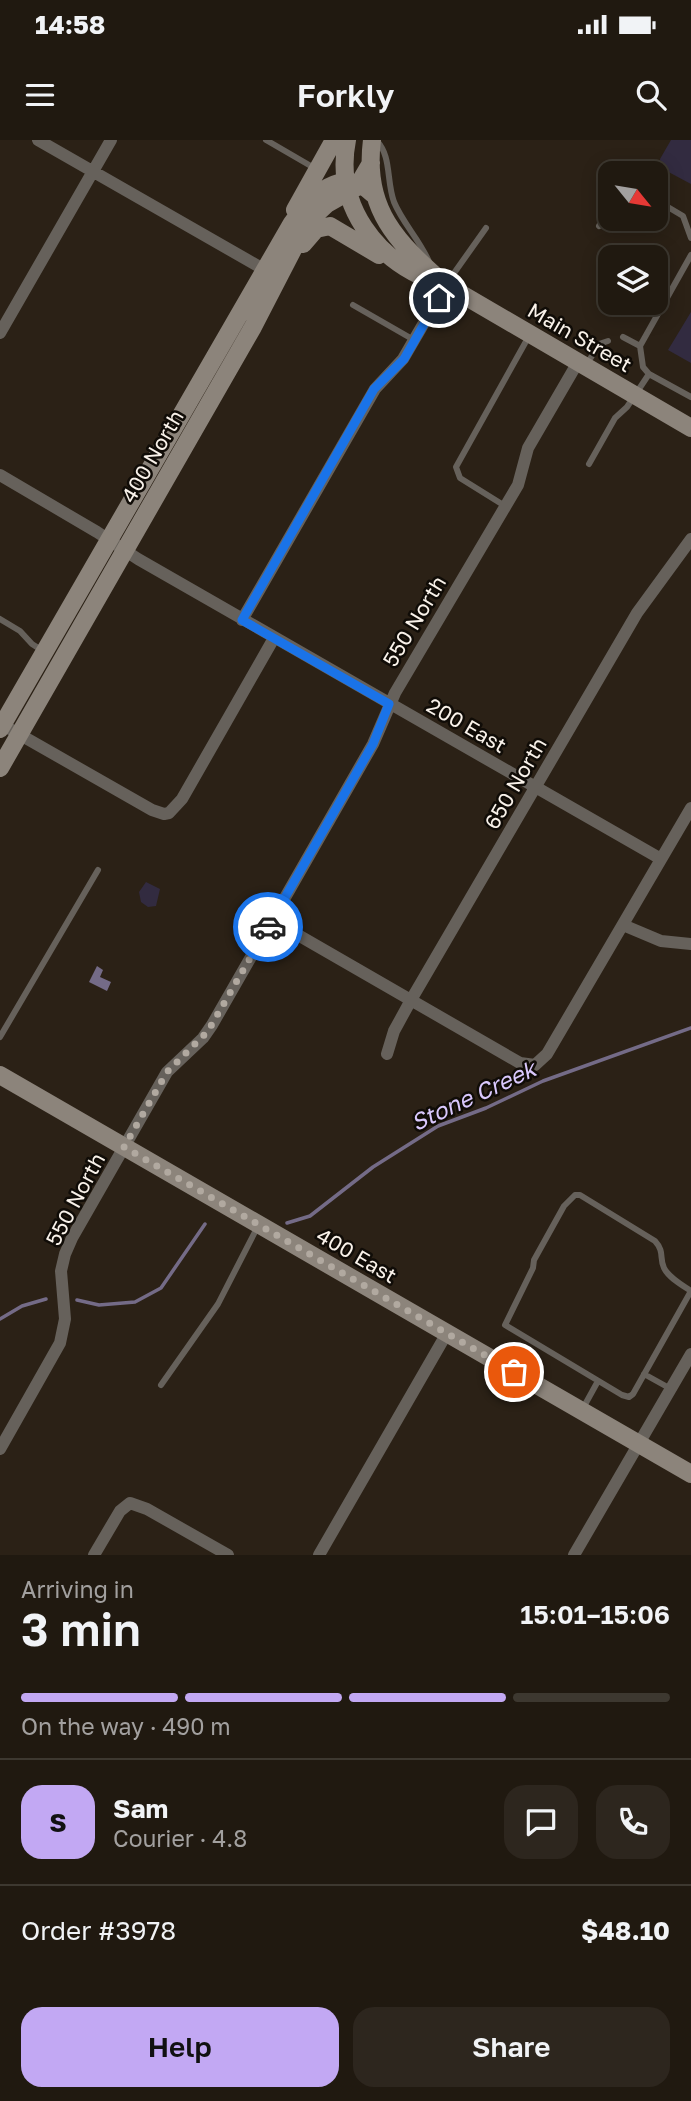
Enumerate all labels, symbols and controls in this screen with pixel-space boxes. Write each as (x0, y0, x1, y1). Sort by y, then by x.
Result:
text: 14:58 (35, 9, 105, 40)
icon: menu (21, 76, 59, 114)
text: Forkly (297, 76, 394, 114)
icon: search (632, 76, 670, 114)
north arrow (598, 161, 668, 231)
map controls (598, 161, 668, 315)
button: layers (598, 245, 668, 315)
pin (409, 268, 469, 328)
icon: home (420, 279, 458, 317)
street label: Main Street (523, 297, 637, 377)
street label: 400 North (115, 405, 189, 507)
street label: 550 North (377, 571, 451, 671)
street label: 200 East (423, 692, 511, 758)
street label: 650 North (478, 732, 552, 834)
courier (233, 892, 303, 962)
icon: car (249, 908, 287, 946)
water label: Stone Creek (406, 1053, 542, 1136)
street label: 550 North (40, 1148, 110, 1250)
street label: 400 East (312, 1222, 402, 1288)
pin (484, 1342, 544, 1402)
icon: bag (495, 1353, 533, 1391)
text: Arriving in (21, 1575, 134, 1603)
text: 15:01–15:06 (520, 1599, 670, 1630)
text: 3 min (21, 1601, 141, 1656)
text: On the way · 490 m (21, 1712, 231, 1740)
button: chat (504, 1785, 578, 1859)
button: phone (596, 1785, 670, 1859)
text: Sam (113, 1793, 168, 1824)
text: S (49, 1807, 67, 1838)
text: Courier · 4.8 (113, 1824, 247, 1852)
text: Order #3978 (21, 1915, 176, 1946)
text: $48.10 (581, 1915, 670, 1946)
button: Help (21, 2007, 339, 2087)
button: Share (353, 2007, 670, 2087)

